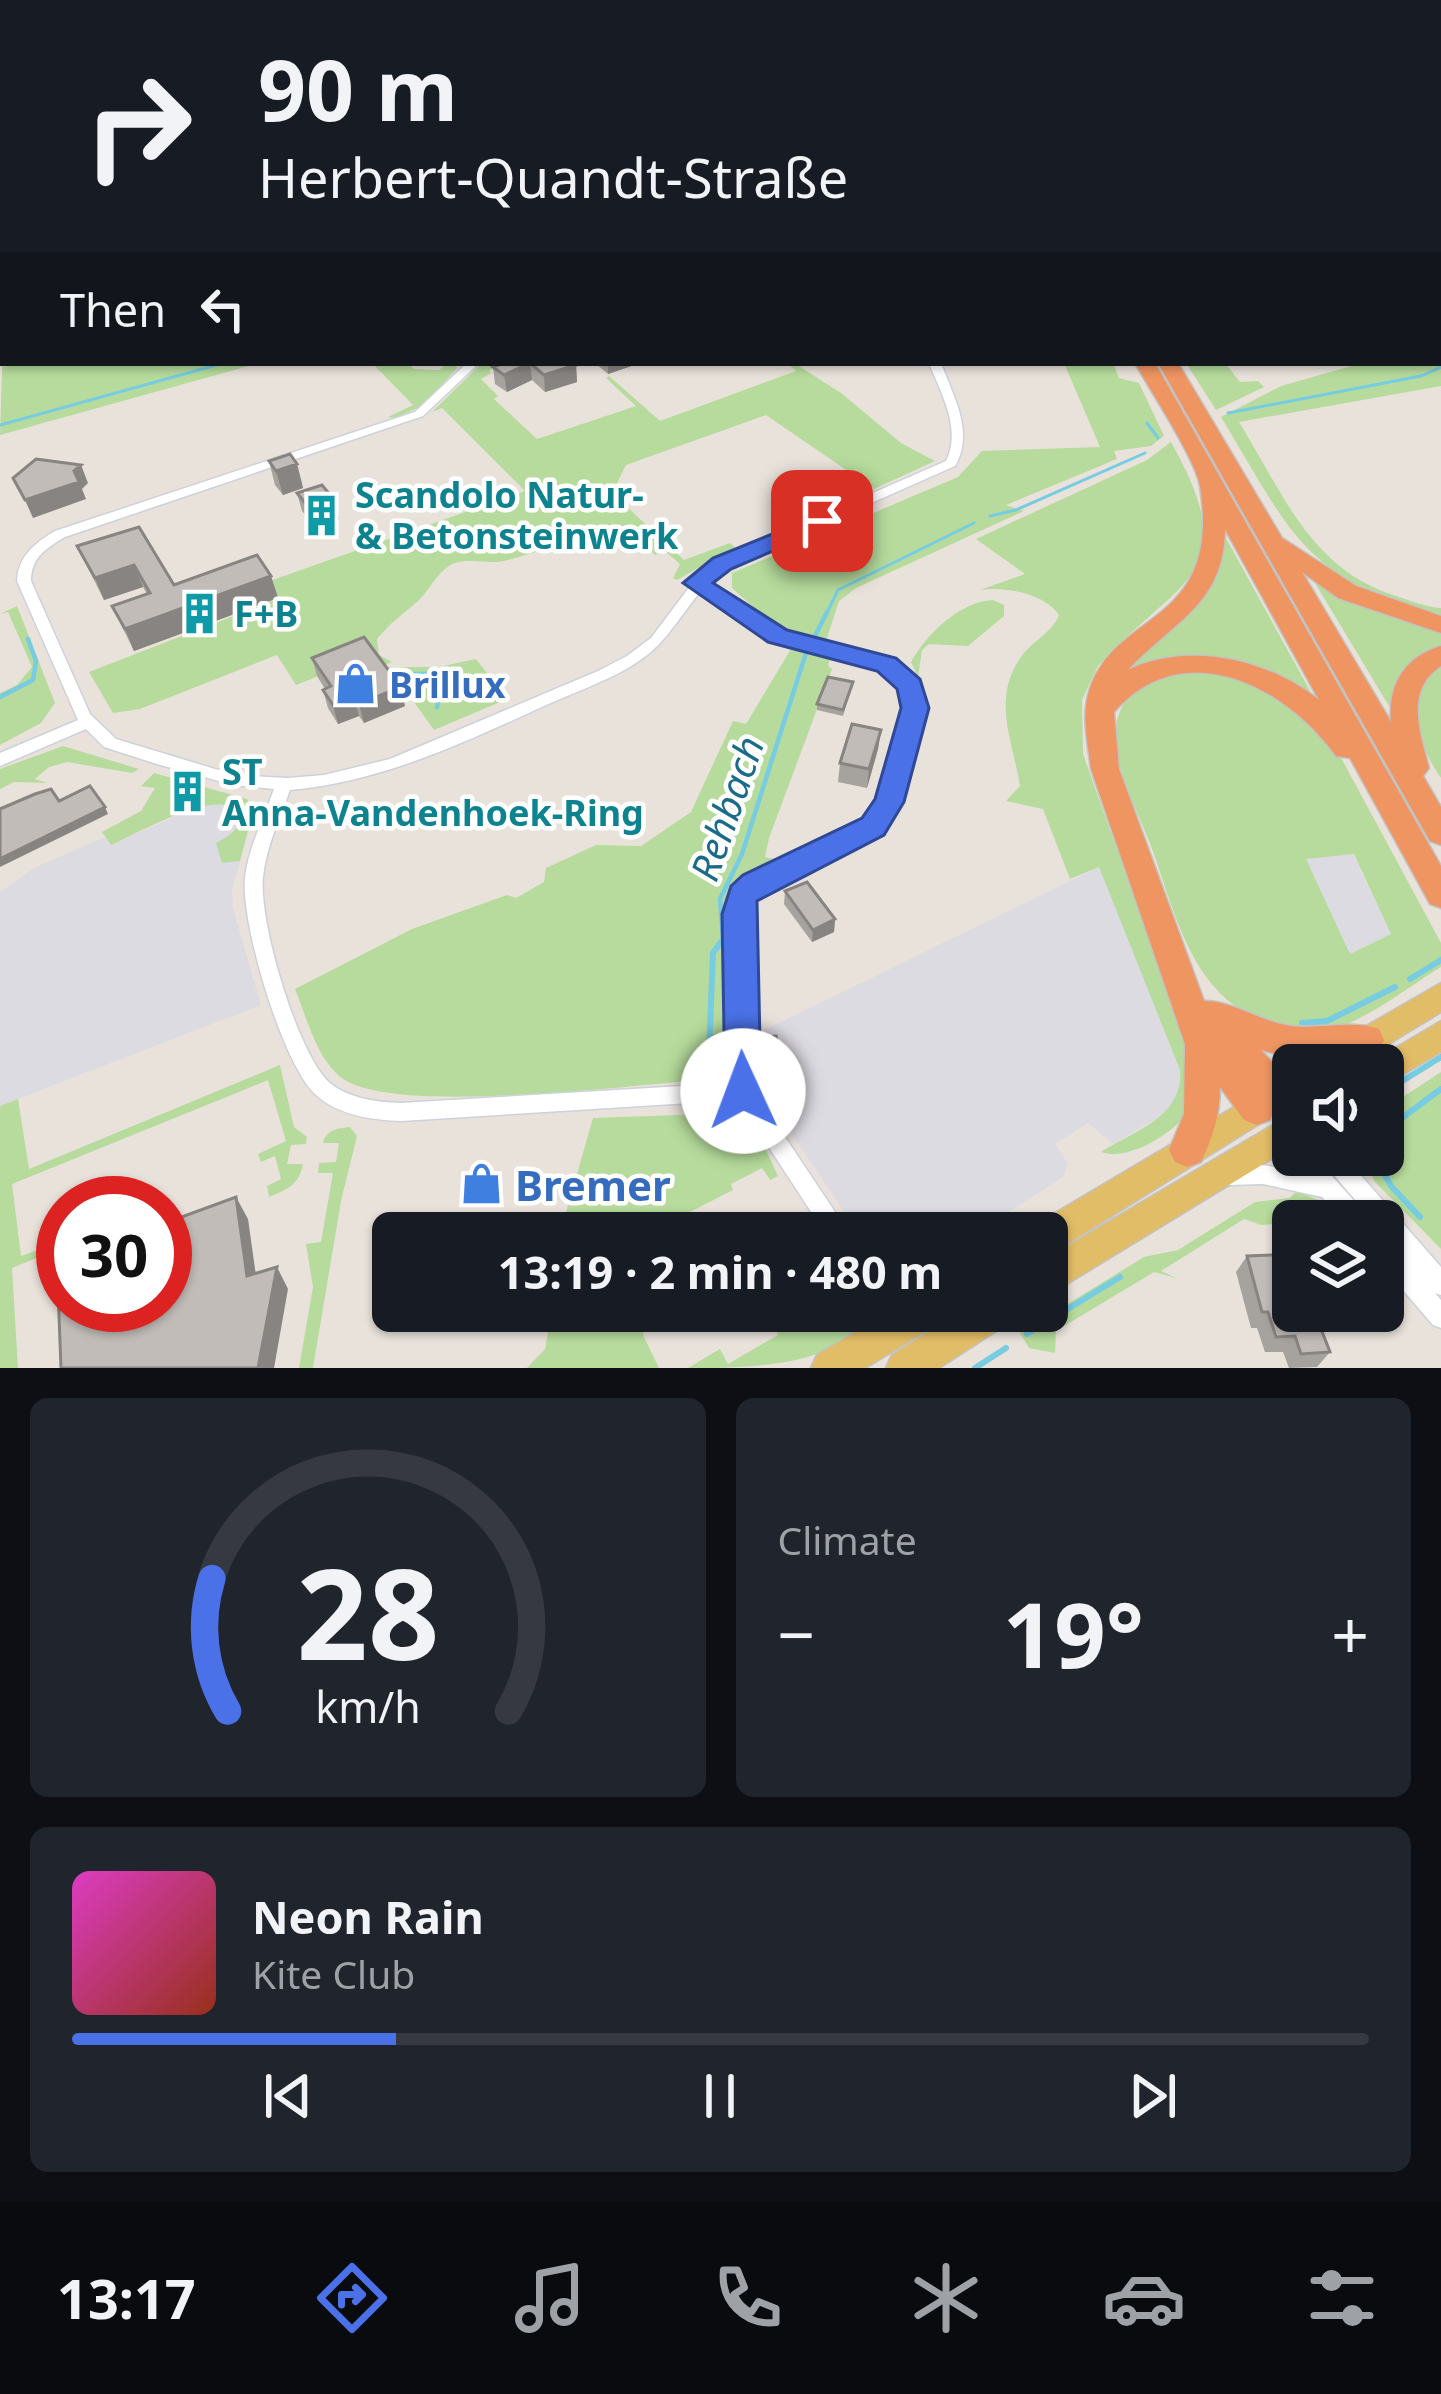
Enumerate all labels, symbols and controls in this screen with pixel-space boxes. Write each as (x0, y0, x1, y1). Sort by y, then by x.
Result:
text: 90 m (258, 31, 458, 146)
icon: right (60, 48, 216, 204)
text: Herbert-Quandt-Straße (258, 140, 848, 214)
icon: left (190, 276, 256, 342)
text: Then (60, 279, 166, 340)
place label: Scandolo Natur- & Betonsteinwerk (355, 470, 679, 560)
pin (771, 470, 873, 572)
icon: arrive (789, 488, 855, 554)
building icon: Scandolo Natur- & Betonsteinwerk (298, 492, 344, 538)
place label: F+B (234, 589, 298, 638)
building icon: F+B (177, 590, 223, 636)
place label: Brillux (389, 660, 506, 709)
shop icon: Brillux (332, 661, 378, 707)
water label: Rehbach (677, 729, 775, 887)
place label: ST Anna-Vandenhoek-Ring (222, 747, 644, 837)
building icon: ST Anna-Vandenhoek-Ring (165, 769, 211, 815)
position arrow (680, 1028, 806, 1154)
map controls (1272, 1044, 1404, 1332)
button: sound (1272, 1044, 1404, 1176)
place label: Bremer (515, 1156, 671, 1213)
shop icon: Bremer (458, 1161, 504, 1207)
speed limit sign: 30 (36, 1176, 192, 1332)
button: layers (1272, 1200, 1404, 1332)
text: 13:19 · 2 min · 480 m (498, 1241, 942, 1302)
text: Climate (778, 1513, 917, 1566)
text: 28 (296, 1527, 439, 1697)
text: 19° (1003, 1572, 1144, 1694)
text: − (778, 1588, 815, 1678)
text: + (1331, 1588, 1369, 1678)
text: km/h (315, 1676, 420, 1735)
text: Neon Rain (252, 1886, 484, 1947)
text: Kite Club (252, 1947, 415, 2000)
icon: previous (255, 2063, 321, 2129)
icon: pause (687, 2063, 753, 2129)
icon: next (1120, 2063, 1186, 2129)
icon: directions (310, 2256, 394, 2340)
icon: music (508, 2256, 592, 2340)
icon: phone (706, 2256, 790, 2340)
icon: climate (904, 2256, 988, 2340)
icon: car (1102, 2256, 1186, 2340)
icon: filters (1300, 2256, 1384, 2340)
text: 13:17 (57, 2261, 196, 2335)

